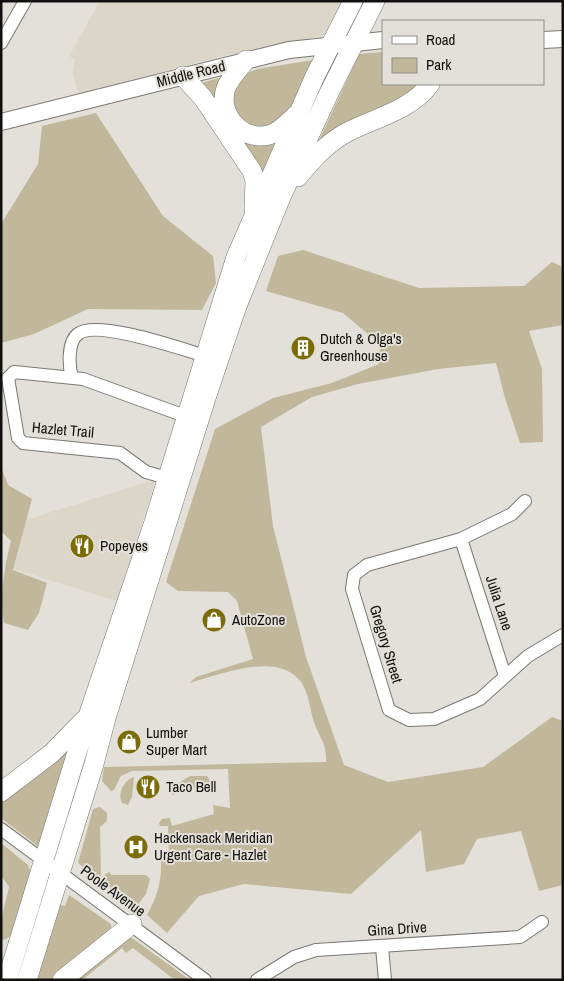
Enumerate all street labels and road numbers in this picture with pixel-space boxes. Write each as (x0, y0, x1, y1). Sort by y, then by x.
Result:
street label: Middle Road (154, 55, 227, 92)
street label: Hazlet Trail (31, 416, 95, 443)
street label: Julia Lane (481, 573, 518, 633)
street label: Gregory Street (365, 602, 408, 686)
street label: Poole Avenue (76, 860, 150, 921)
street label: Gina Drive (367, 916, 428, 941)

